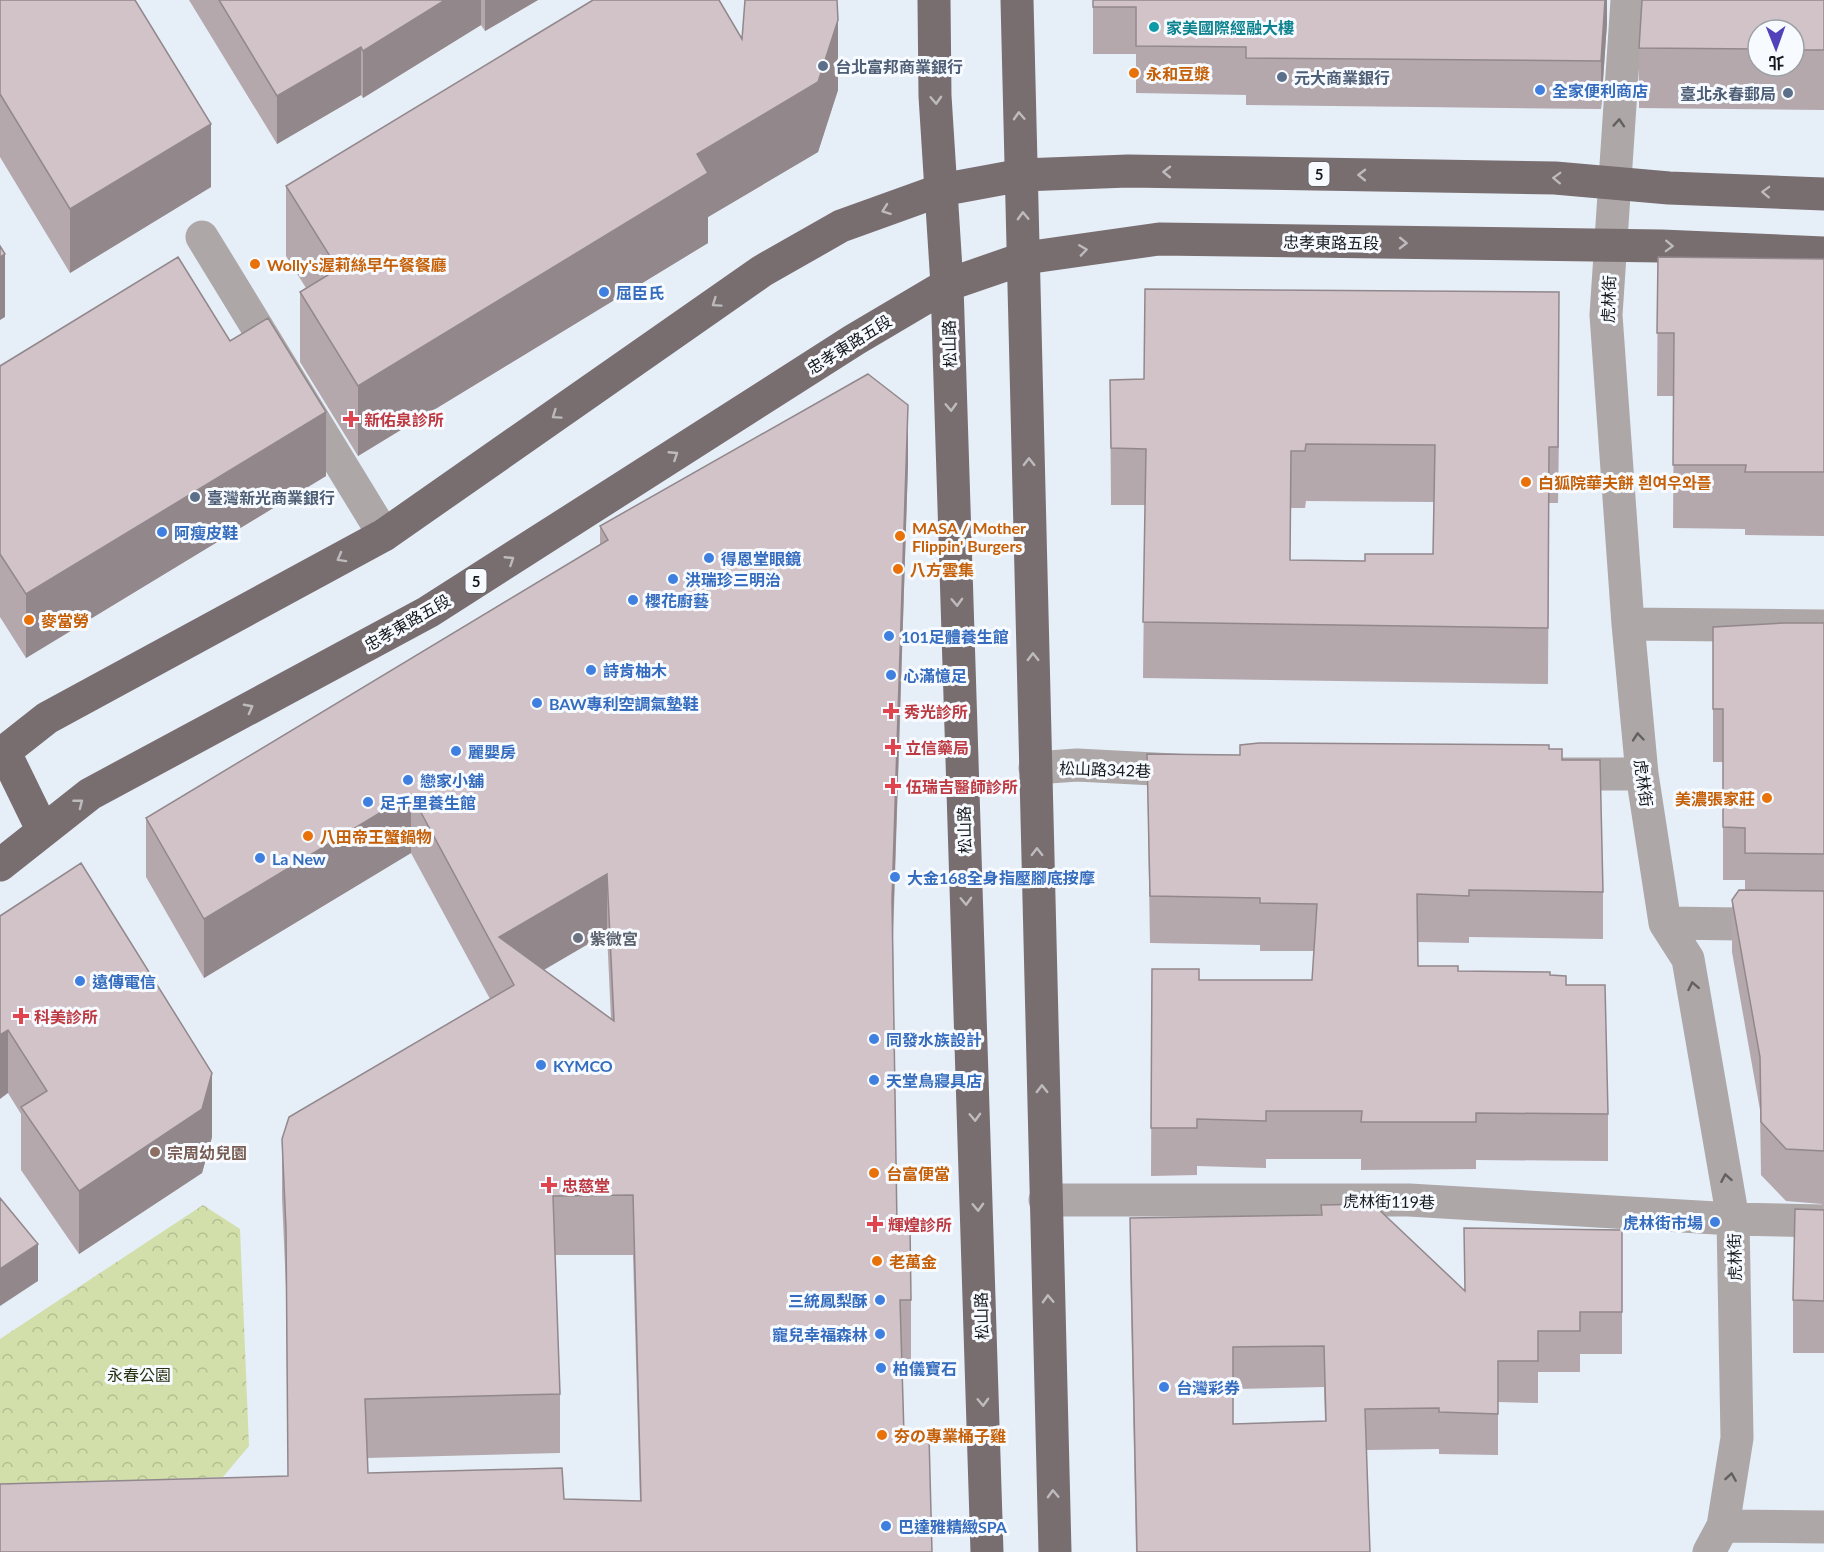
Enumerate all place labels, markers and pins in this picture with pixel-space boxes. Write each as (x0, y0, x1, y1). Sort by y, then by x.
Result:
place label: 家美國際經融大樓 (1166, 18, 1294, 37)
marker: 家美國際經融大樓 (1147, 20, 1161, 34)
place label: 台北富邦商業銀行 (835, 57, 963, 76)
marker: 台北富邦商業銀行 (816, 59, 830, 73)
place label: 永和豆漿 (1146, 64, 1210, 83)
marker: 永和豆漿 (1127, 66, 1141, 80)
place label: 元大商業銀行 (1294, 68, 1390, 87)
marker: 元大商業銀行 (1275, 70, 1289, 84)
place label: 全家便利商店 (1552, 81, 1648, 100)
marker: 全家便利商店 (1533, 83, 1547, 97)
place label: 臺北永春郵局 (1680, 84, 1776, 103)
marker: 臺北永春郵局 (1781, 86, 1795, 100)
place label: Wolly's渥莉絲早午餐餐廳 (267, 255, 447, 274)
marker: Wolly's渥莉絲早午餐餐廳 (248, 257, 262, 271)
place label: 屈臣氏 (616, 283, 664, 302)
marker: 屈臣氏 (597, 285, 611, 299)
marker: 新佑泉診所 (342, 410, 360, 428)
place label: 新佑泉診所 (364, 410, 444, 429)
place label: 白狐院華夫餅 흰여우와플 (1538, 473, 1712, 492)
marker: 白狐院華夫餅 흰여우와플 (1519, 475, 1533, 489)
place label: 臺灣新光商業銀行 (207, 488, 335, 507)
marker: 臺灣新光商業銀行 (188, 490, 202, 504)
place label: MASA / Mother Flippin' Burgers (912, 518, 1026, 555)
place label: 阿瘦皮鞋 (174, 523, 238, 542)
marker: 阿瘦皮鞋 (155, 525, 169, 539)
marker: MASA / Mother Flippin' Burgers (893, 529, 907, 543)
place label: 得恩堂眼鏡 (720, 549, 801, 568)
marker: 得恩堂眼鏡 (702, 551, 716, 565)
place label: 八方雲集 (910, 560, 974, 579)
marker: 八方雲集 (891, 562, 905, 576)
place label: 洪瑞珍三明治 (685, 570, 781, 589)
marker: 洪瑞珍三明治 (666, 572, 680, 586)
place label: 櫻花廚藝 (645, 591, 709, 610)
marker: 櫻花廚藝 (626, 593, 640, 607)
place label: 麥當勞 (41, 611, 89, 630)
marker: 麥當勞 (22, 613, 36, 627)
place label: 101足體養生館 (901, 627, 1009, 646)
marker: 101足體養生館 (882, 629, 896, 643)
place label: 詩肯柚木 (603, 661, 667, 680)
marker: 詩肯柚木 (584, 663, 598, 677)
place label: 心滿憶足 (903, 666, 967, 685)
marker: 心滿憶足 (884, 668, 898, 682)
place label: BAW專利空調氣墊鞋 (549, 694, 699, 713)
marker: BAW專利空調氣墊鞋 (530, 696, 544, 710)
marker: 秀光診所 (882, 702, 900, 720)
place label: 秀光診所 (904, 702, 968, 721)
place label: 立信藥局 (905, 738, 969, 757)
marker: 立信藥局 (886, 740, 900, 754)
place label: 麗嬰房 (468, 742, 516, 761)
marker: 麗嬰房 (449, 744, 463, 758)
place label: 戀家小舖 (420, 771, 484, 790)
marker: 戀家小舖 (401, 773, 415, 787)
marker: 伍瑞吉醫師診所 (884, 777, 902, 795)
place label: 伍瑞吉醫師診所 (905, 777, 1018, 796)
place label: 美濃張家莊 (1675, 789, 1755, 808)
marker: 美濃張家莊 (1760, 791, 1774, 805)
place label: 足千里養生館 (380, 793, 476, 812)
marker: 足千里養生館 (361, 795, 375, 809)
place label: 八田帝王蟹鍋物 (320, 827, 432, 846)
marker: 八田帝王蟹鍋物 (301, 829, 315, 843)
place label: La New (272, 849, 326, 868)
marker: La New (253, 851, 267, 865)
place label: 大金168全身指壓腳底按摩 (907, 868, 1095, 887)
marker: 大金168全身指壓腳底按摩 (888, 870, 902, 884)
place label: 紫微宮 (590, 929, 638, 948)
marker: 紫微宮 (571, 931, 585, 945)
place label: 遠傳電信 (92, 972, 156, 991)
marker: 遠傳電信 (73, 974, 87, 988)
marker: 科美診所 (12, 1007, 30, 1025)
place label: 科美診所 (34, 1007, 98, 1026)
place label: 同發水族設計 (886, 1030, 982, 1049)
marker: 同發水族設計 (867, 1032, 881, 1046)
place label: KYMCO (553, 1056, 613, 1075)
marker: KYMCO (534, 1058, 548, 1072)
place label: 天堂鳥寢具店 (886, 1071, 982, 1090)
marker: 天堂鳥寢具店 (867, 1073, 881, 1087)
place label: 宗周幼兒園 (167, 1143, 247, 1162)
marker: 宗周幼兒園 (148, 1145, 162, 1159)
place label: 台富便當 (886, 1164, 950, 1183)
marker: 台富便當 (867, 1166, 881, 1180)
marker: 忠慈堂 (540, 1176, 558, 1194)
place label: 忠慈堂 (562, 1176, 610, 1195)
place label: 虎林街市場 (1623, 1213, 1703, 1232)
marker: 輝煌診所 (866, 1215, 884, 1233)
place label: 輝煌診所 (888, 1215, 952, 1234)
marker: 虎林街市場 (1708, 1215, 1722, 1229)
place label: 老萬金 (889, 1252, 937, 1271)
marker: 老萬金 (870, 1254, 884, 1268)
place label: 三統鳳梨酥 (788, 1291, 868, 1310)
marker: 三統鳳梨酥 (873, 1293, 887, 1307)
place label: 寵兒幸福森林 (772, 1325, 868, 1344)
marker: 寵兒幸福森林 (873, 1327, 887, 1341)
place label: 柏儀寶石 (893, 1359, 957, 1378)
marker: 柏儀寶石 (874, 1361, 888, 1375)
place label: 台灣彩券 (1176, 1378, 1240, 1397)
marker: 台灣彩券 (1157, 1380, 1171, 1394)
place label: 夯の專業桶子雞 (894, 1426, 1006, 1445)
marker: 夯の專業桶子雞 (875, 1428, 889, 1442)
place label: 巴達雅精緻SPA (898, 1517, 1008, 1536)
marker: 巴達雅精緻SPA (879, 1519, 893, 1533)

